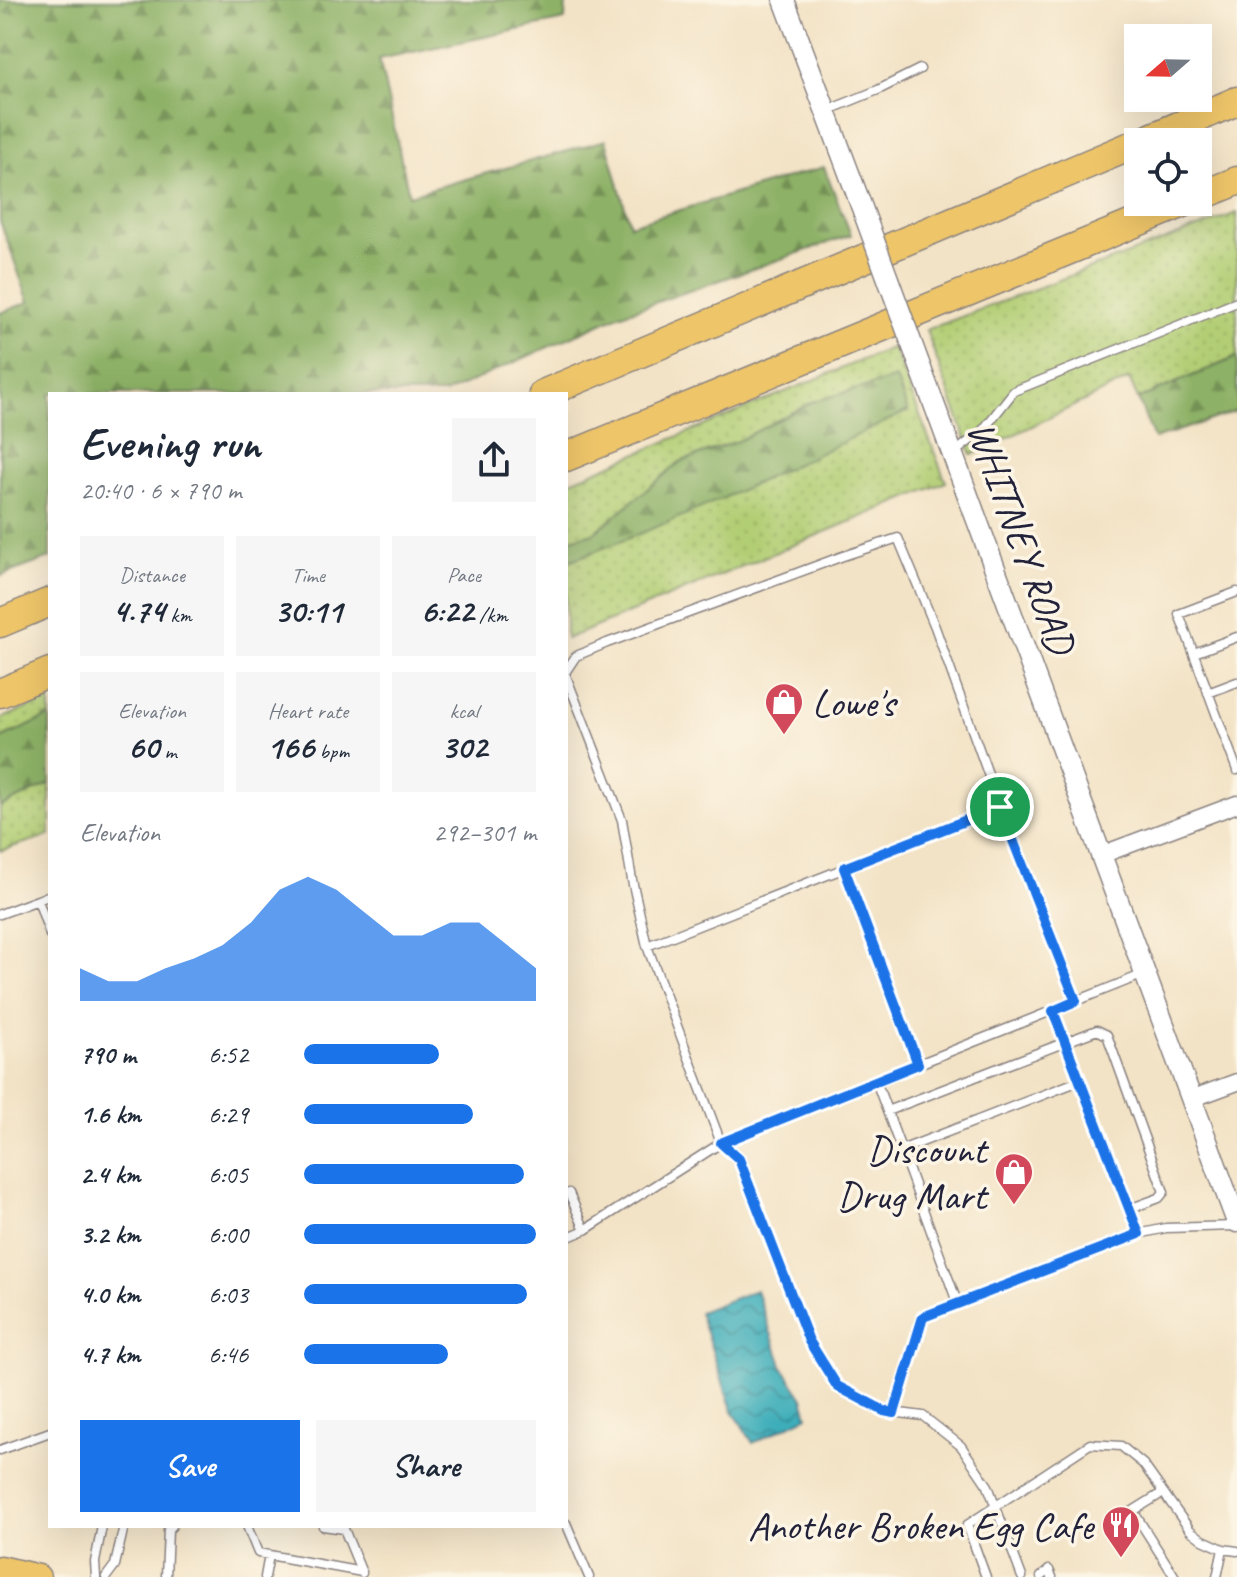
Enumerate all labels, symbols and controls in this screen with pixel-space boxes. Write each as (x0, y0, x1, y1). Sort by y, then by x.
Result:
north arrow (1124, 24, 1212, 112)
map controls (1124, 24, 1212, 216)
button: locate (1124, 128, 1212, 216)
street label: WHITNEY ROAD (956, 415, 1087, 663)
text: Evening run (80, 416, 260, 471)
button: share (452, 418, 536, 502)
text: 20:40 · 6 × 790 m (80, 474, 241, 507)
text: Distance (119, 561, 185, 589)
text: Time (291, 561, 325, 589)
text: Pace (447, 561, 481, 589)
text: 4.74 (112, 589, 165, 632)
text: 30:11 (274, 589, 342, 632)
text: 6:22 (420, 589, 474, 632)
text: km (165, 601, 192, 629)
text: /km (474, 601, 508, 629)
place label: Lowe's (812, 678, 898, 728)
shop icon: Lowe's (763, 681, 805, 736)
text: Elevation (118, 697, 186, 725)
text: Heart rate (268, 697, 348, 725)
text: kcal (449, 697, 479, 725)
text: 60 (128, 725, 159, 768)
text: 166 (267, 725, 314, 768)
text: 302 (441, 725, 487, 768)
text: m (159, 737, 176, 765)
text: bpm (314, 737, 349, 765)
pin (966, 773, 1034, 841)
icon: arrive (978, 785, 1022, 829)
text: Elevation (80, 816, 160, 849)
text: 292–301 m (433, 816, 536, 849)
text: 790 m (80, 1038, 136, 1071)
text: 6:52 (208, 1038, 248, 1071)
text: 1.6 km (80, 1098, 141, 1131)
text: 6:29 (208, 1098, 248, 1131)
place label: Discount Drug Mart (837, 1125, 990, 1221)
shop icon: Discount Drug Mart (993, 1151, 1035, 1206)
text: 2.4 km (80, 1158, 140, 1191)
text: 6:05 (208, 1158, 248, 1191)
text: 3.2 km (80, 1218, 140, 1251)
text: 6:00 (208, 1218, 248, 1251)
text: 4.0 km (80, 1278, 140, 1311)
text: 6:03 (208, 1278, 248, 1311)
text: 4.7 km (80, 1338, 140, 1371)
text: 6:46 (208, 1338, 248, 1371)
button: Save (80, 1420, 300, 1512)
button: Share (316, 1420, 536, 1512)
place label: Another Broken Egg Cafe (748, 1501, 1096, 1551)
restaurant icon: Another Broken Egg Cafe (1100, 1504, 1142, 1559)

